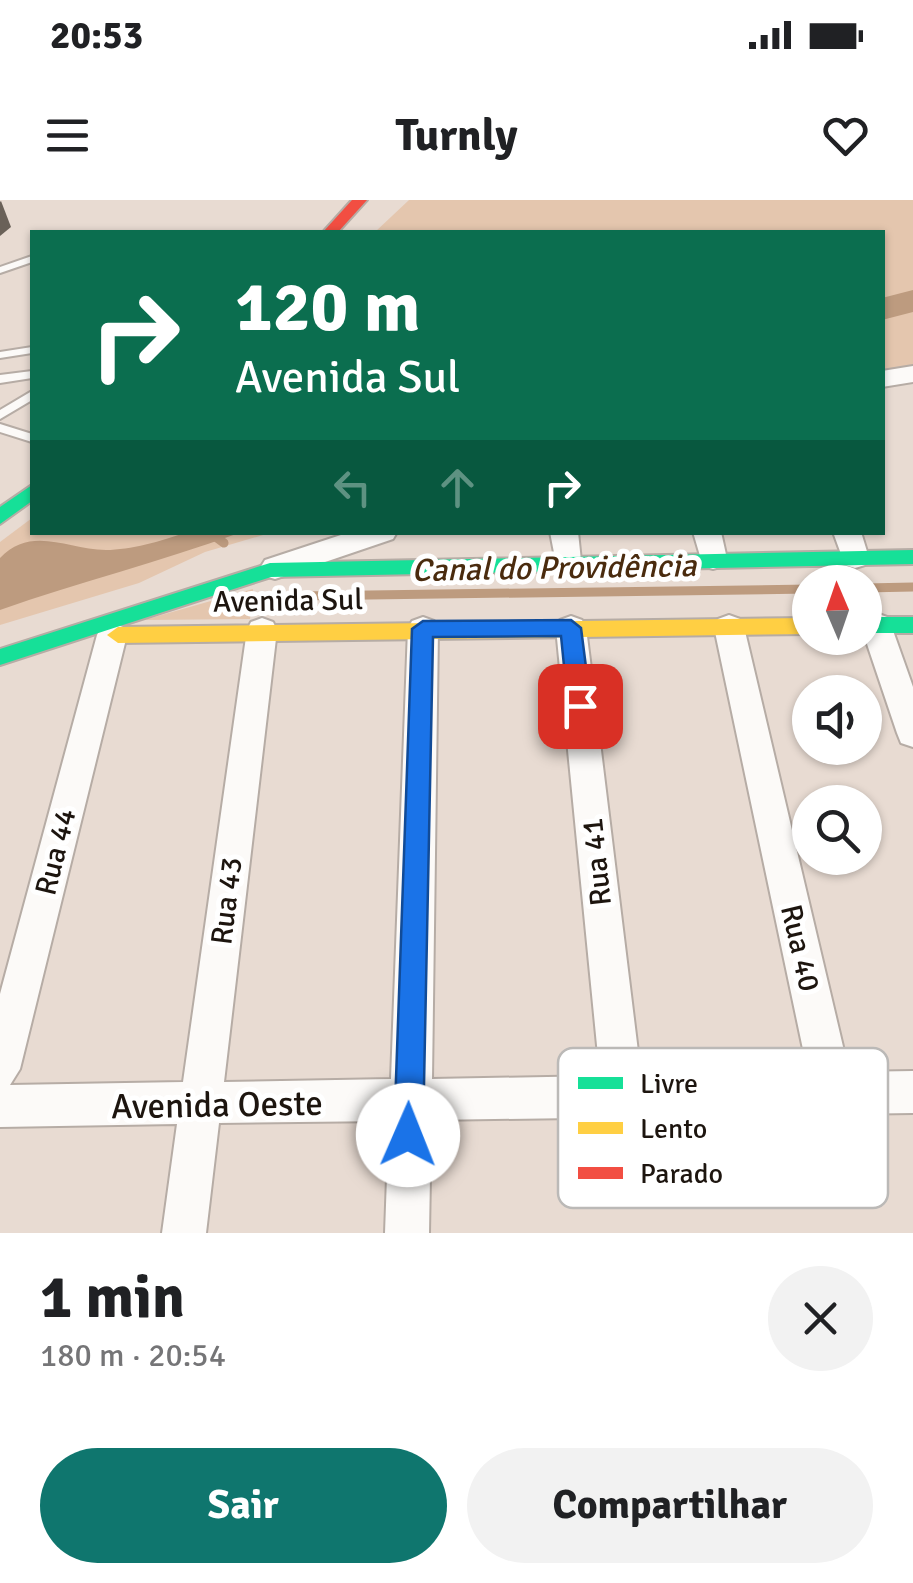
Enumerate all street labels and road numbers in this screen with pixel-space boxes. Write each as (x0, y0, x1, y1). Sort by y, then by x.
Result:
street label: Avenida Sul (213, 581, 363, 621)
street label: Rua 44 (27, 805, 85, 899)
street label: Rua 41 (574, 816, 620, 908)
street label: Rua 43 (203, 855, 251, 947)
street label: Rua 40 (772, 901, 828, 995)
street label: Avenida Oeste (111, 1082, 323, 1128)

